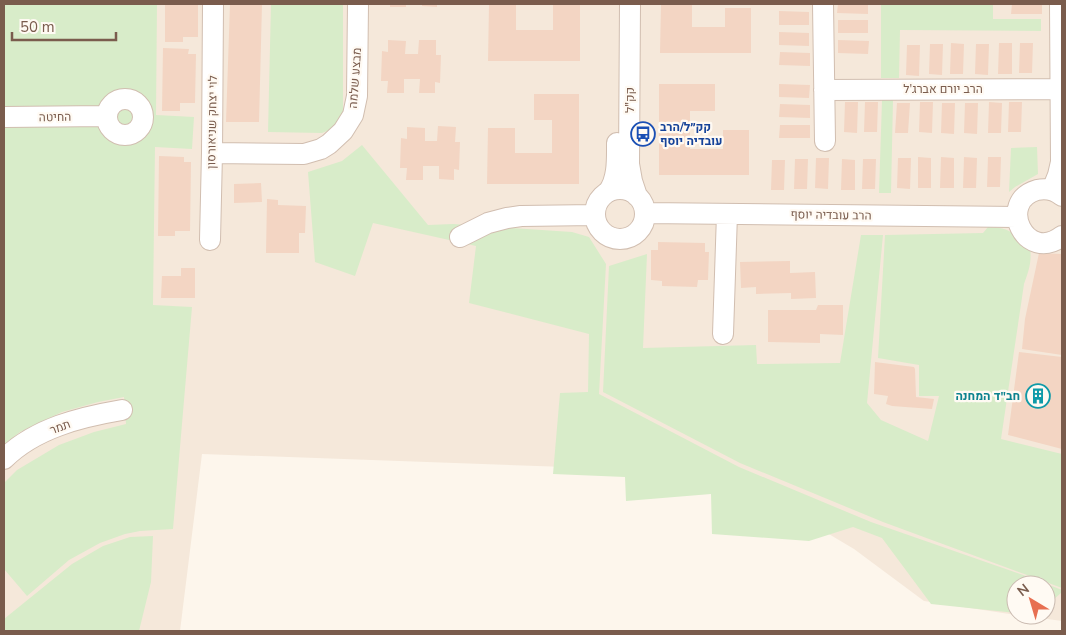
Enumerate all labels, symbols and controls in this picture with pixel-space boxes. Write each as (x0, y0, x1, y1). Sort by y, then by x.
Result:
scale bar (12, 10, 116, 42)
text: 50 m (20, 17, 55, 37)
street label: מבצע שלמה (345, 47, 365, 109)
street label: לוי יצחק שניאורסון (203, 75, 221, 169)
street label: הרב יורם אברג'ל (903, 81, 983, 97)
street label: קק"ל (622, 87, 638, 113)
street label: החיטה (39, 109, 71, 125)
place label: קק״ל/הרב עובדיה יוסף (660, 119, 722, 149)
bus stop icon: קק״ל/הרב עובדיה יוסף (630, 121, 656, 147)
street label: הרב עובדיה יוסף (790, 206, 872, 224)
building icon: חב"ד המחנה (1025, 383, 1051, 409)
place label: חב"ד המחנה (955, 388, 1020, 404)
street label: תמר (47, 416, 73, 438)
north arrow (1006, 575, 1056, 625)
text: N (1013, 579, 1033, 601)

